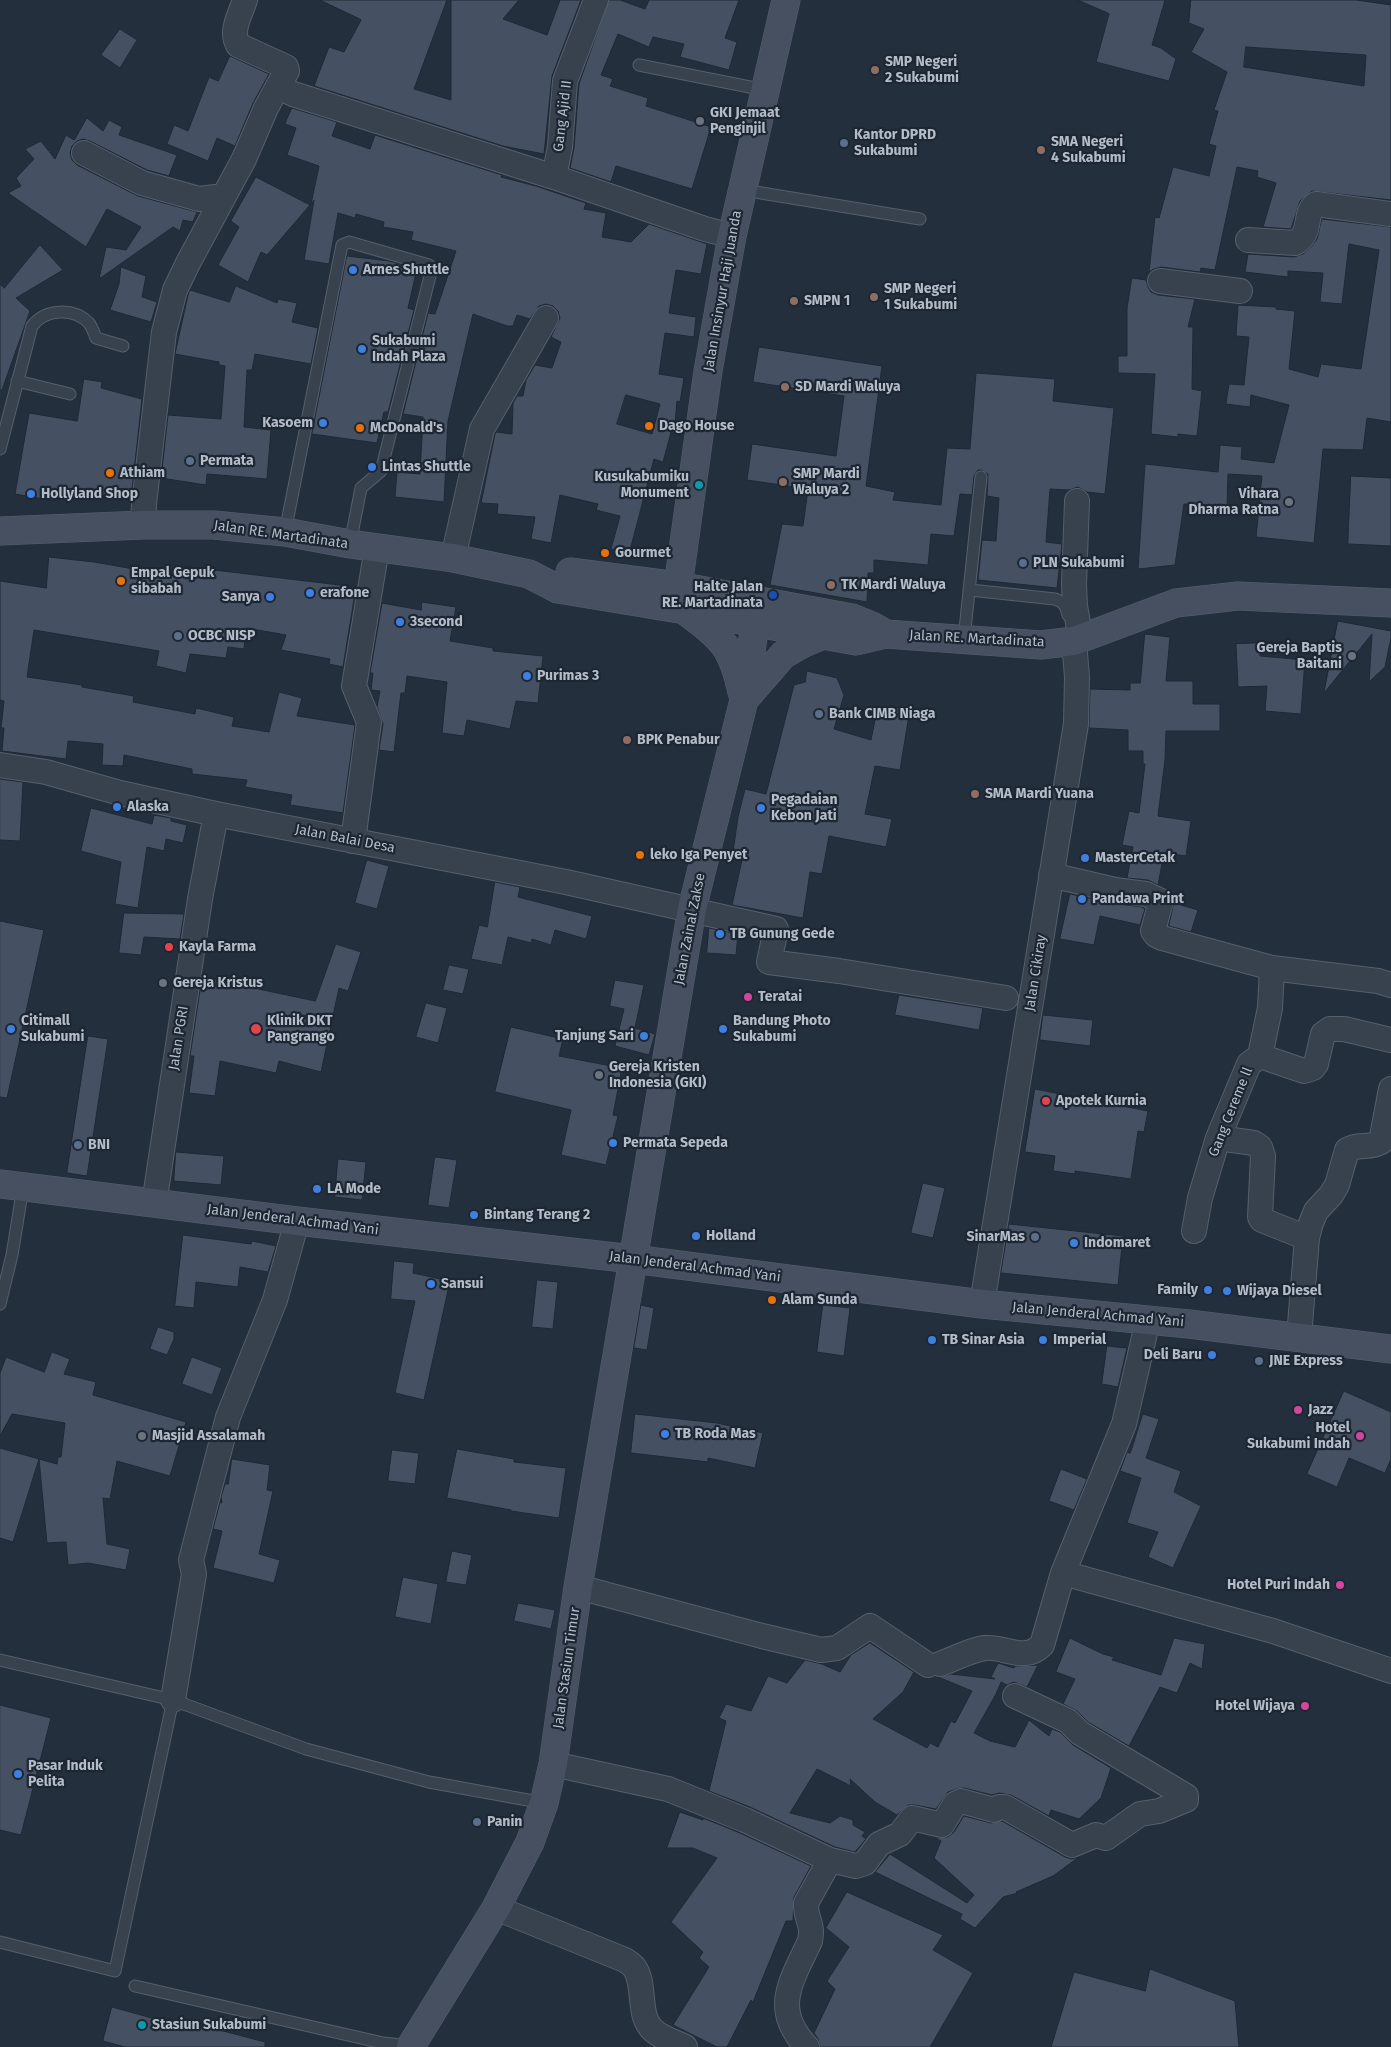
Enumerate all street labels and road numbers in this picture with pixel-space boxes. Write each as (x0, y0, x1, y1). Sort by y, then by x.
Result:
street label: Gang Ajid II (550, 79, 576, 153)
street label: Jalan Insinyur Haji Juanda (701, 209, 745, 373)
street label: Jalan RE. Martadinata (213, 517, 349, 553)
street label: Jalan RE. Martadinata (909, 627, 1045, 651)
street label: Jalan Balai Desa (294, 821, 396, 857)
street label: Jalan Zainal Zakse (671, 872, 709, 986)
street label: Jalan Cikiray (1022, 933, 1050, 1013)
street label: Jalan PGRI (166, 1005, 192, 1071)
street label: Gang Cereme ll (1205, 1065, 1257, 1159)
street label: Jalan Jenderal Achmad Yani (206, 1201, 380, 1239)
street label: Jalan Jenderal Achmad Yani (608, 1248, 782, 1286)
street label: Jalan Jenderal Achmad Yani (1011, 1299, 1185, 1331)
street label: Jalan Stasiun Timur (550, 1606, 584, 1730)

